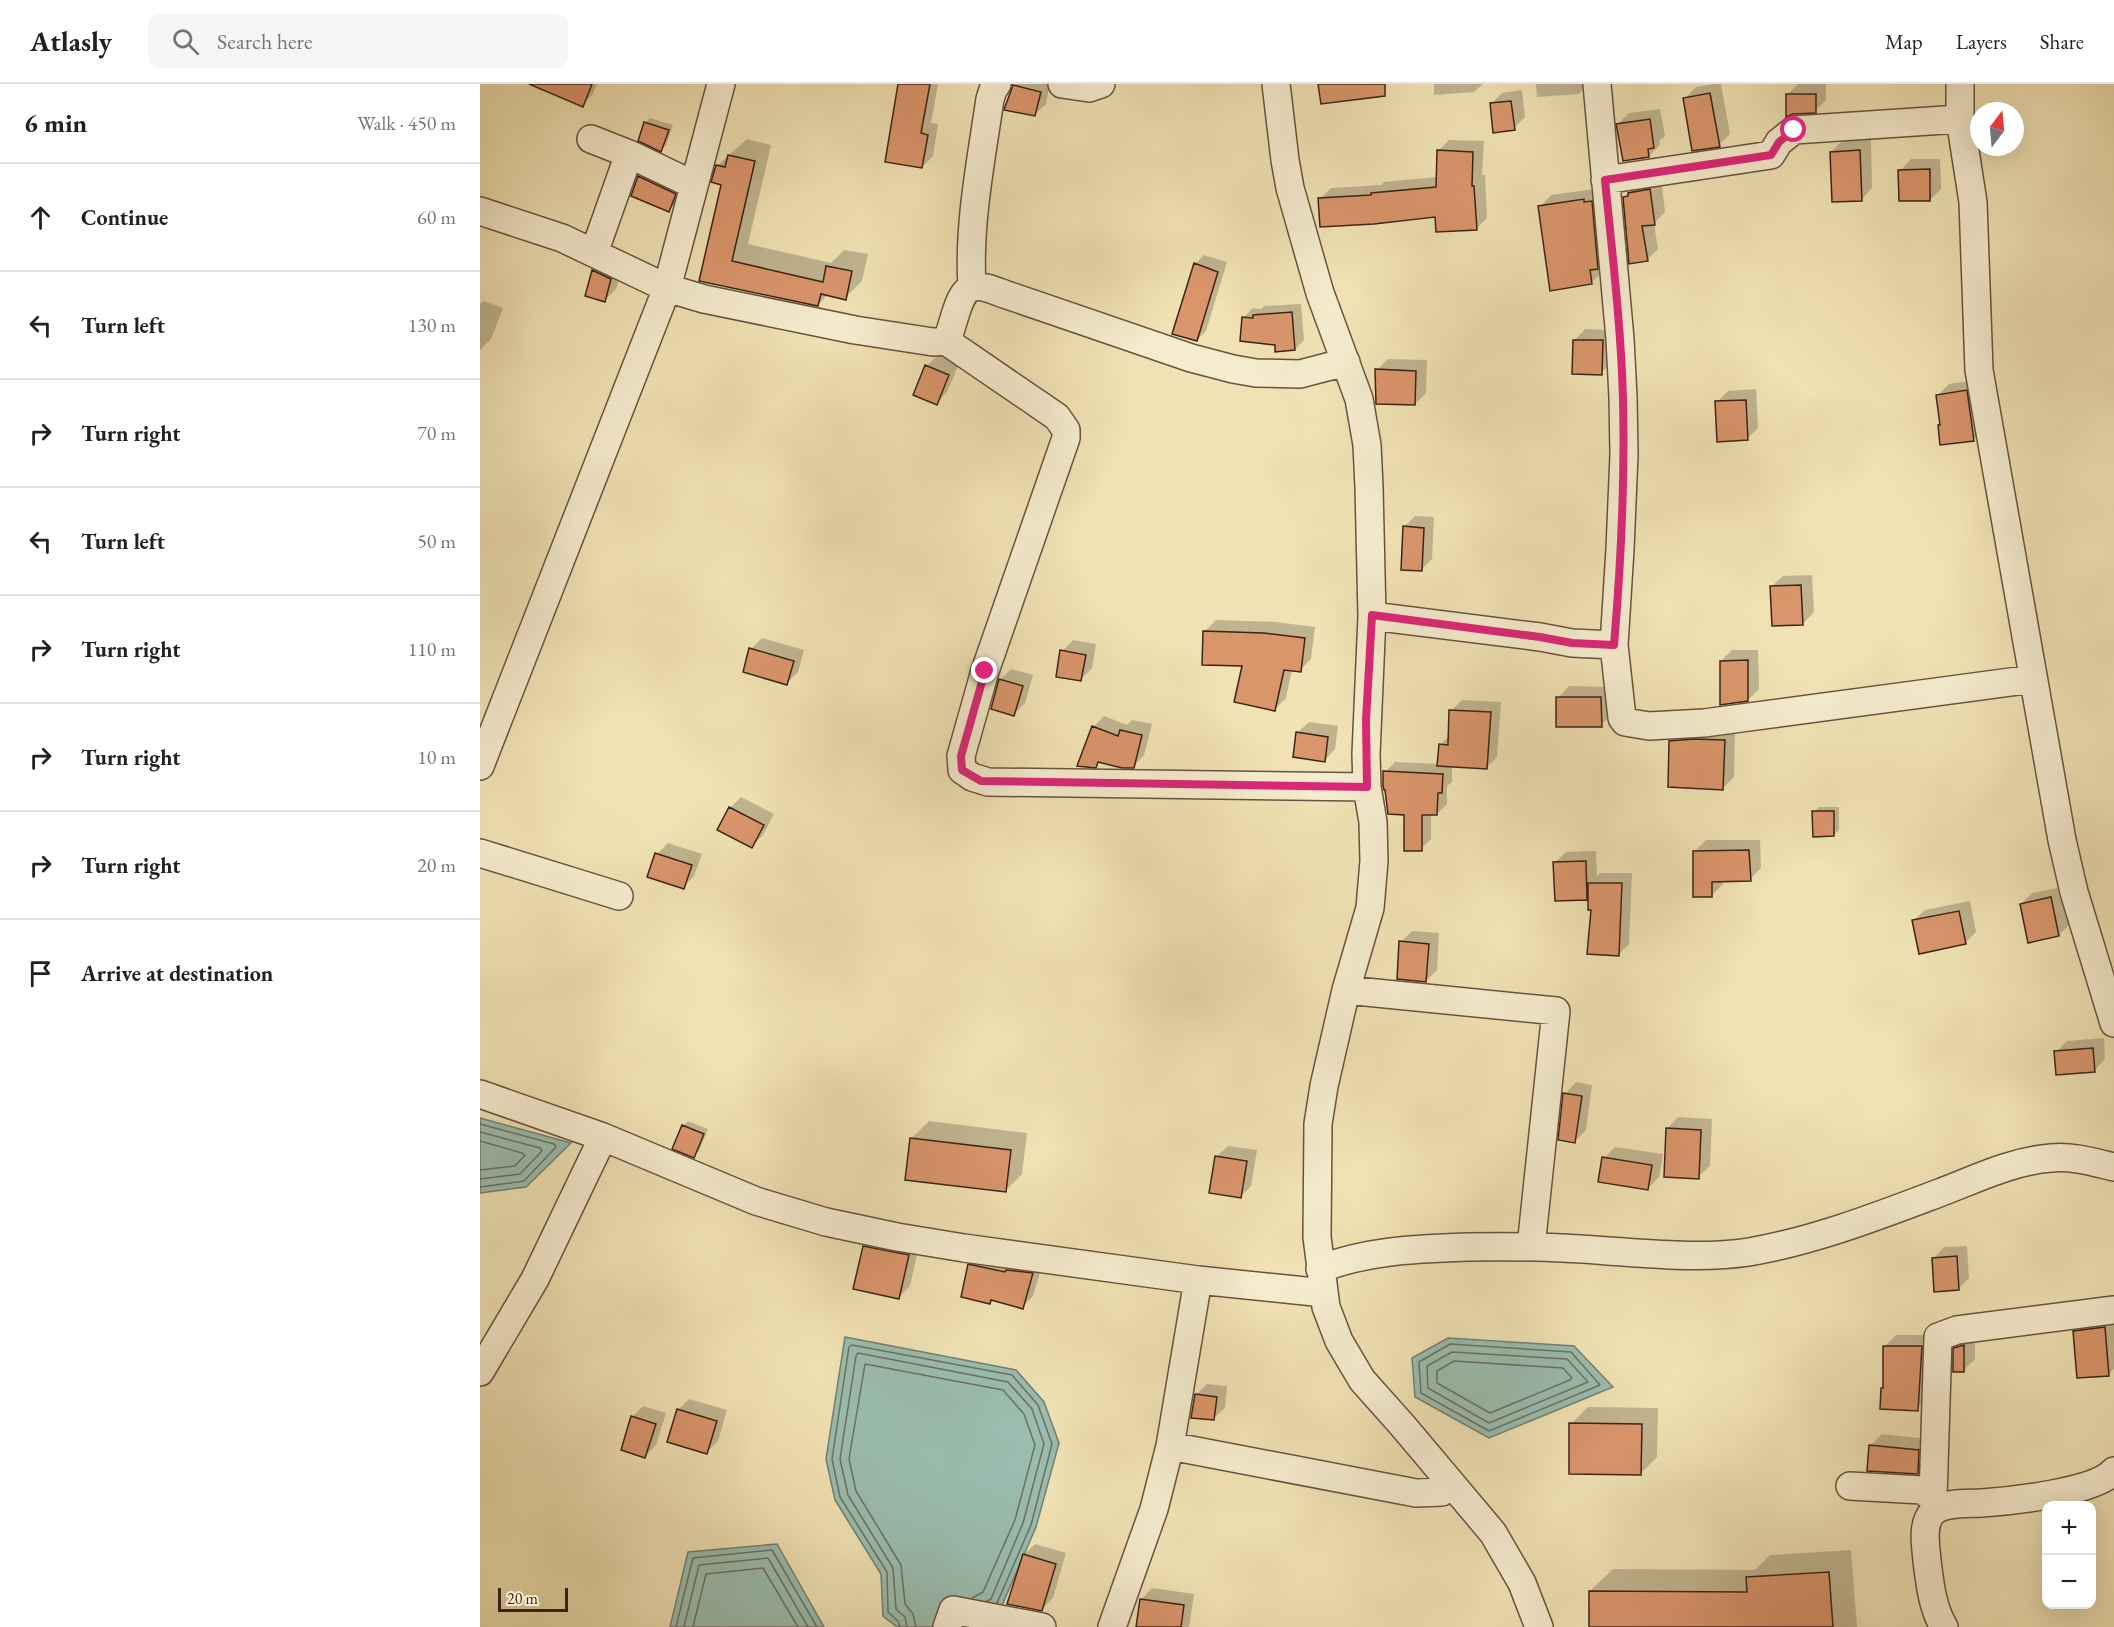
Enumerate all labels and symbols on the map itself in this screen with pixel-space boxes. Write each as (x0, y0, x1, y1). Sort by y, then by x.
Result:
north arrow (1970, 102, 2024, 156)
route start (1780, 116, 1806, 142)
route end (971, 657, 997, 683)
scale bar (498, 1585, 568, 1612)

